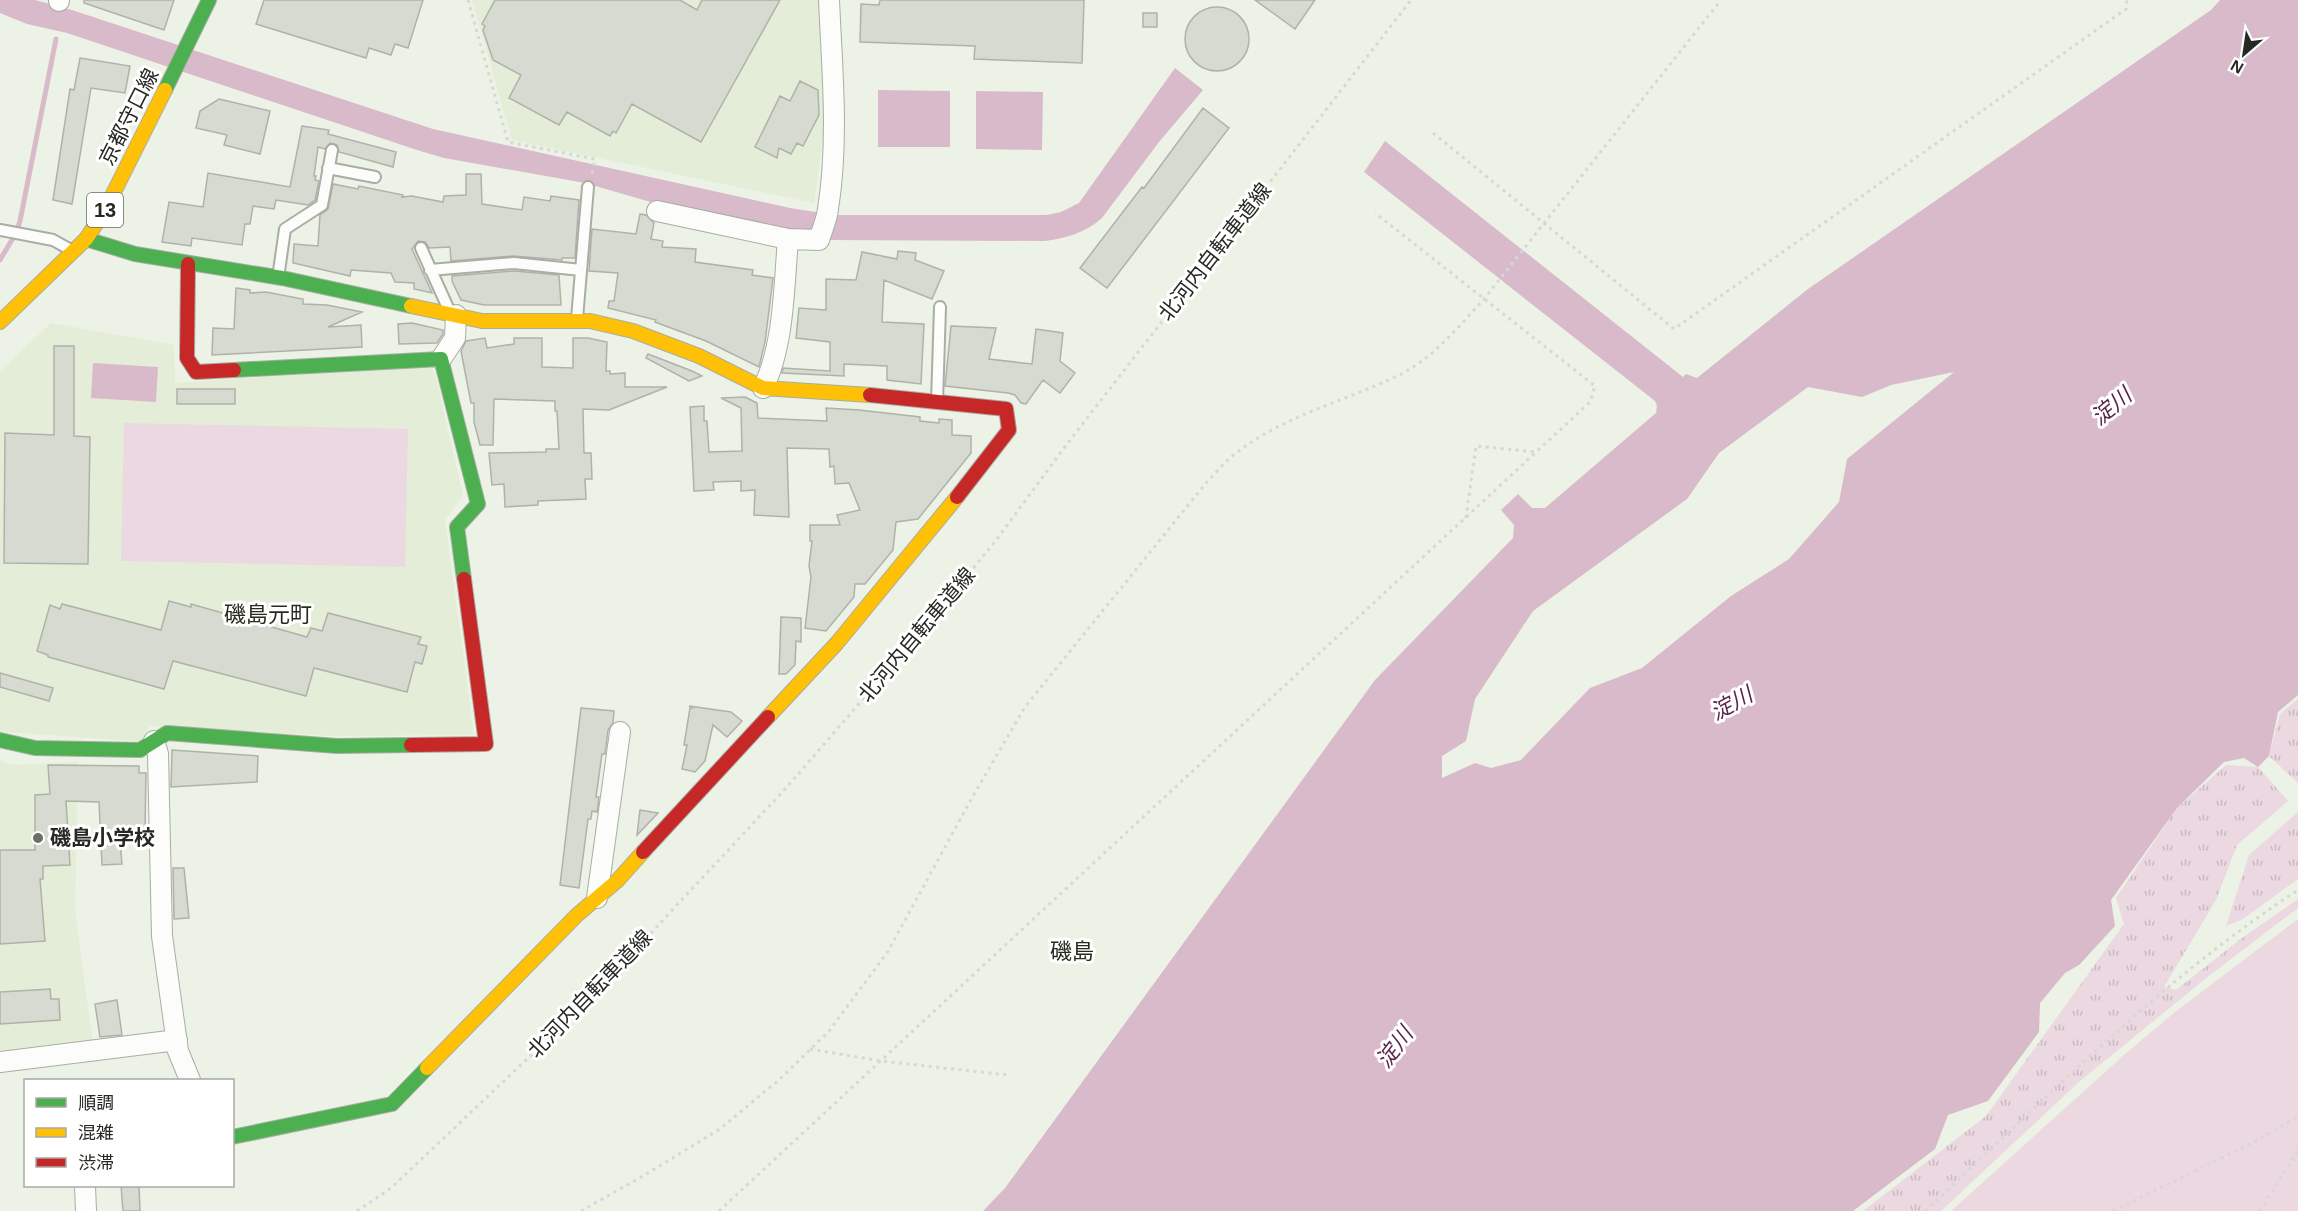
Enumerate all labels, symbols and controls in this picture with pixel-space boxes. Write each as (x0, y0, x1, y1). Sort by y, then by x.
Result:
north arrow (2214, 24, 2274, 84)
text: N (2228, 56, 2246, 77)
street label: 京都守口線 (94, 65, 163, 169)
street label: 北河内自転車道線 (1154, 178, 1275, 325)
road number: 13 (87, 193, 123, 227)
water label: 淀川 (2086, 381, 2138, 430)
street label: 北河内自転車道線 (854, 563, 979, 706)
district label: 磯島元町 (224, 602, 312, 627)
water label: 淀川 (1706, 681, 1758, 725)
place label: 磯島小学校 (50, 826, 155, 849)
marker: 磯島小学校 (31, 831, 45, 845)
street label: 北河内自転車道線 (523, 925, 656, 1062)
district label: 磯島 (1050, 939, 1094, 964)
water label: 淀川 (1371, 1021, 1419, 1072)
legend (24, 1079, 234, 1187)
text: 順調 (78, 1093, 114, 1113)
text: 混雑 (78, 1123, 114, 1143)
text: 渋滞 (78, 1153, 114, 1173)

